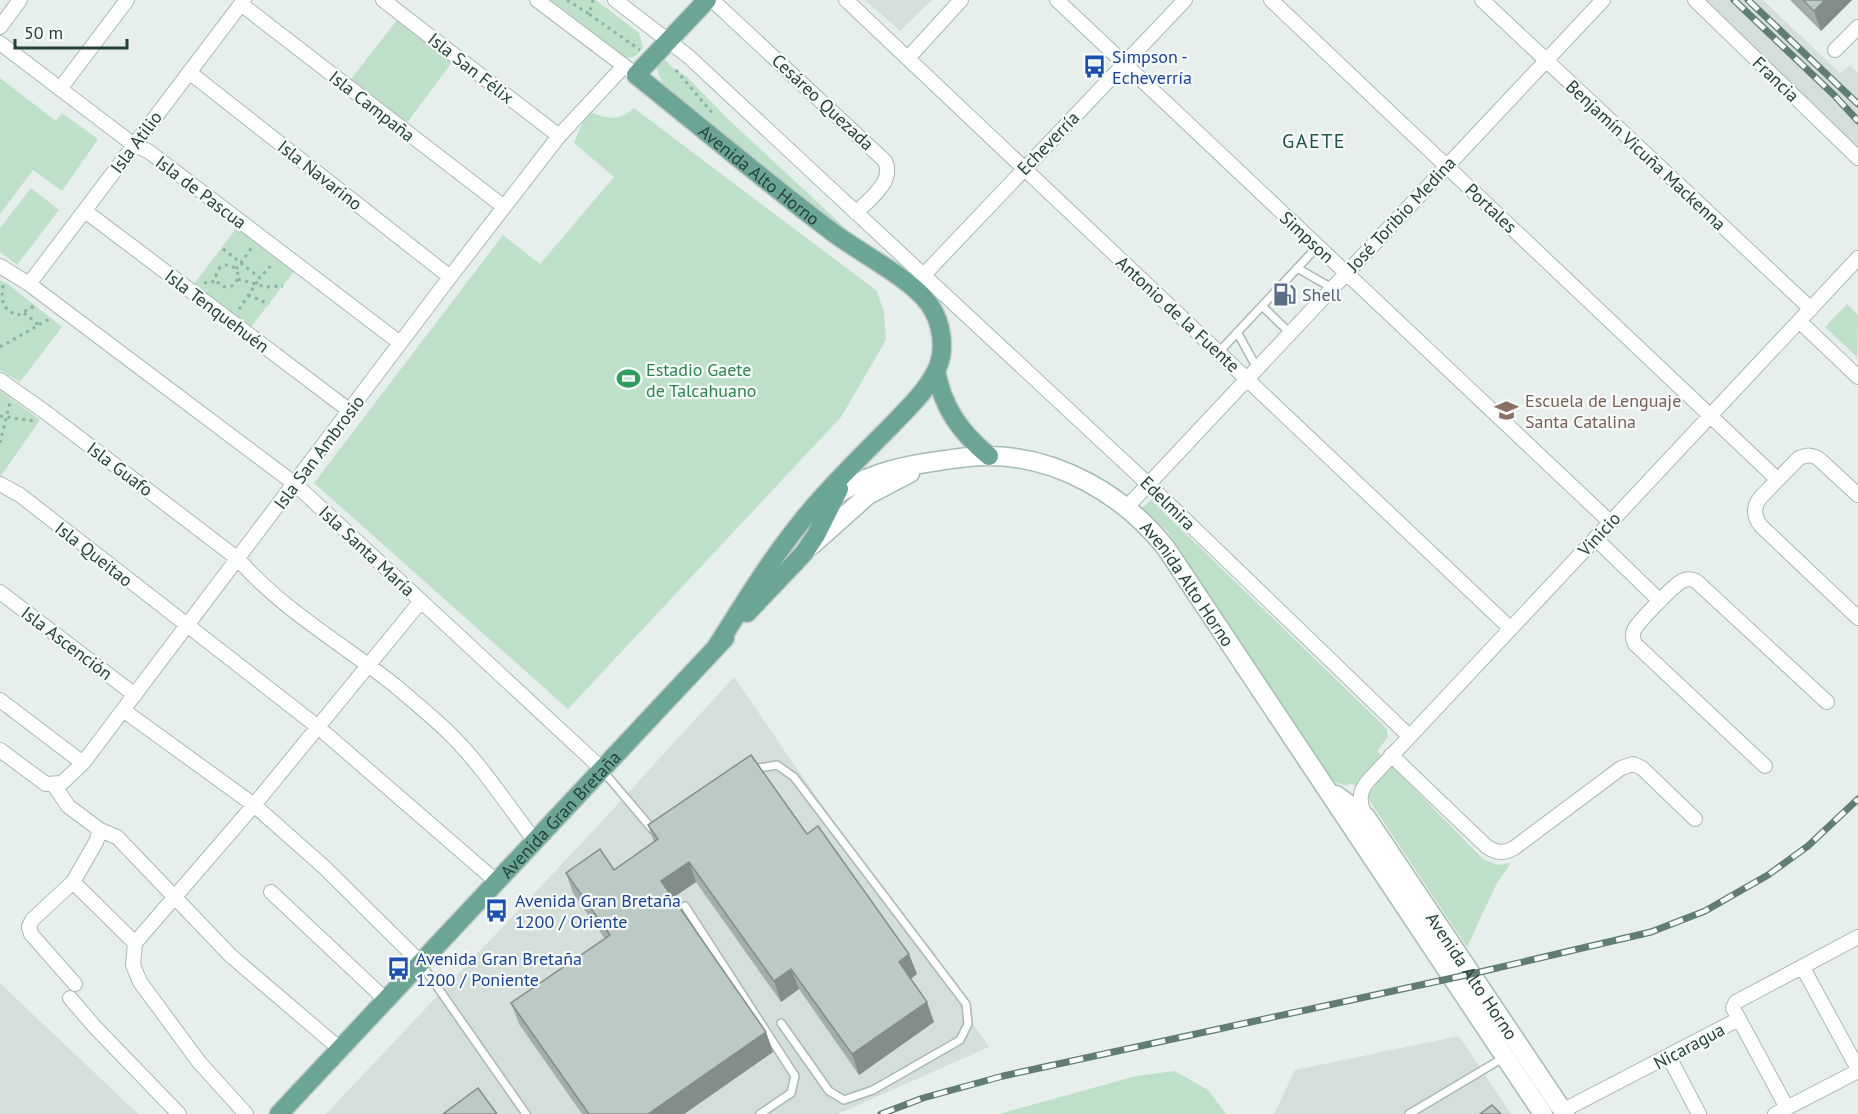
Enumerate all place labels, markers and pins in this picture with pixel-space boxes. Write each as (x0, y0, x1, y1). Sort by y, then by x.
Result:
place label: Simpson - Echeverría (1112, 45, 1192, 89)
bus stop icon: Simpson - Echeverría (1081, 53, 1107, 79)
fuel station icon: Shell (1271, 281, 1297, 307)
place label: Shell (1302, 283, 1342, 306)
place label: Estadio Gaete de Talcahuano (646, 358, 756, 402)
sports icon: Estadio Gaete de Talcahuano (615, 366, 641, 392)
place label: Escuela de Lenguaje Santa Catalina (1525, 389, 1681, 433)
school or university icon: Escuela de Lenguaje Santa Catalina (1494, 397, 1520, 423)
place label: Avenida Gran Bretaña 1200 / Oriente (515, 889, 681, 933)
bus stop icon: Avenida Gran Bretaña 1200 / Oriente (484, 897, 510, 923)
place label: Avenida Gran Bretaña 1200 / Poniente (416, 947, 582, 991)
bus stop icon: Avenida Gran Bretaña 1200 / Poniente (385, 955, 411, 981)

